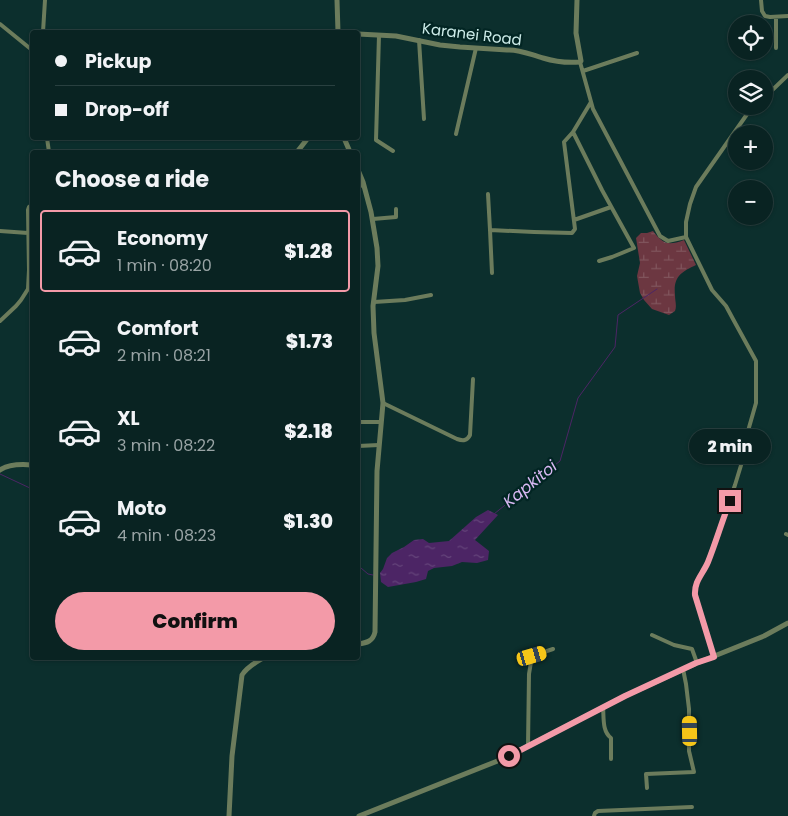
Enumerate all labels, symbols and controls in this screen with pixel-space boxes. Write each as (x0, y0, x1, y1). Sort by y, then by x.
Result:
map controls (728, 15, 773, 225)
button: locate (728, 15, 773, 60)
street label: Karanei Road (421, 17, 523, 51)
text: Pickup (85, 48, 151, 75)
button: layers (728, 70, 773, 115)
text: Drop-off (85, 96, 169, 123)
button: + (728, 125, 773, 170)
text: Choose a ride (55, 164, 209, 195)
button: − (728, 180, 773, 225)
text: Economy (117, 225, 208, 252)
icon: car (57, 229, 102, 274)
text: $1.28 (284, 238, 333, 265)
text: 1 min · 08:20 (117, 254, 212, 277)
text: Comfort (117, 315, 199, 342)
icon: car (57, 319, 102, 364)
text: $1.73 (286, 328, 333, 355)
text: 2 min · 08:21 (117, 344, 211, 367)
text: XL (117, 405, 140, 432)
icon: car (57, 409, 102, 454)
text: $2.18 (284, 418, 333, 445)
callout: 2 min (689, 428, 771, 464)
text: 3 min · 08:22 (117, 434, 215, 457)
text: 2 min (707, 435, 753, 458)
water label: Kapkitoi (498, 454, 563, 513)
route end (719, 490, 741, 512)
text: Moto (117, 495, 166, 522)
icon: car (57, 499, 102, 544)
text: $1.30 (283, 508, 333, 535)
text: 4 min · 08:23 (117, 524, 216, 547)
button: Confirm (55, 592, 335, 650)
car (515, 645, 548, 667)
car (682, 716, 697, 746)
route start (498, 745, 520, 767)

